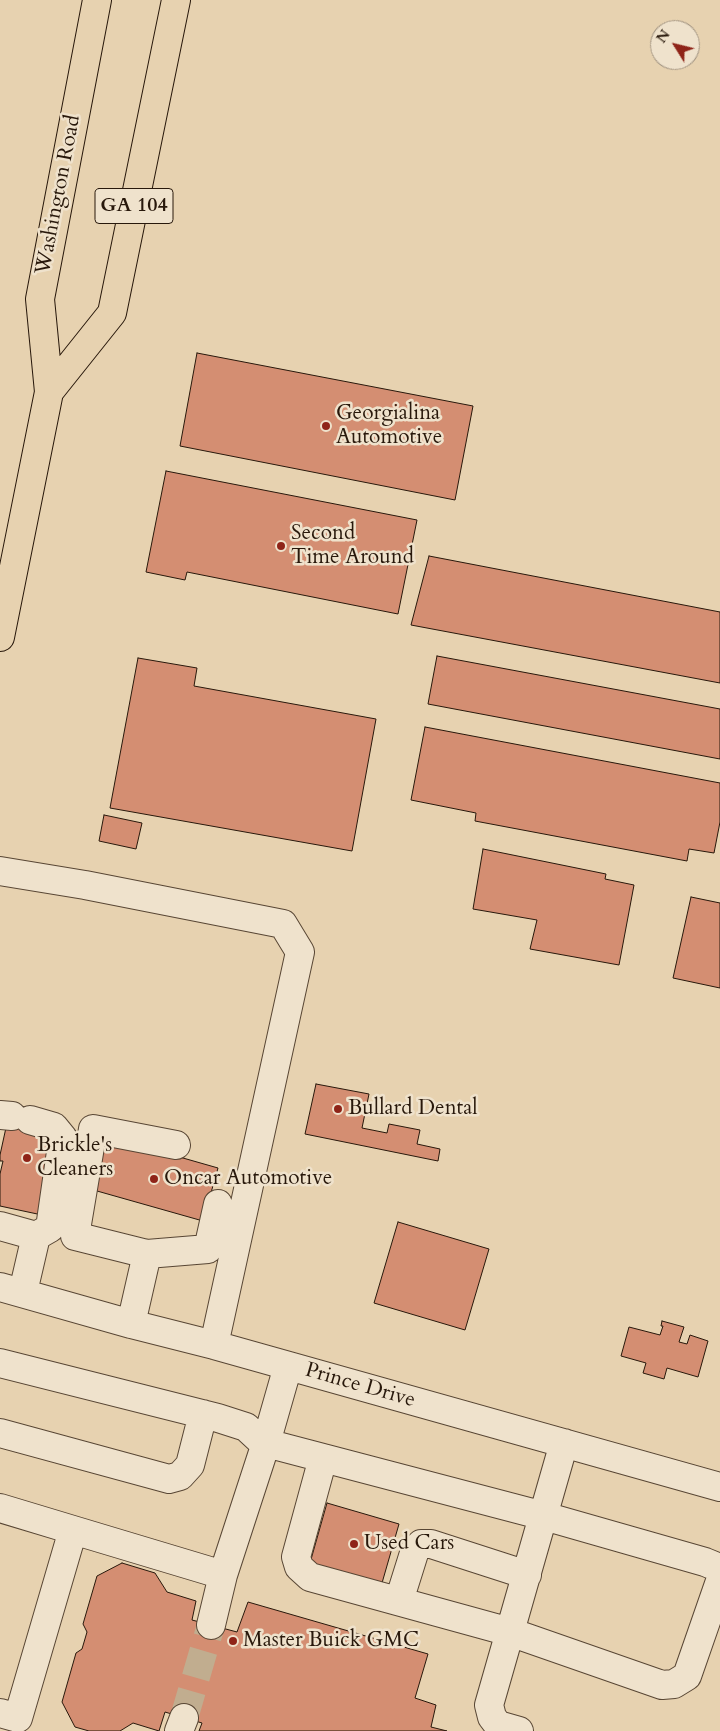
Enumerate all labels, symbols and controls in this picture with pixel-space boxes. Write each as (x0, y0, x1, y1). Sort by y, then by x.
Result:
north arrow (650, 20, 700, 70)
text: N (652, 26, 675, 47)
street label: Washington Road (31, 113, 87, 277)
road number: GA 104 (95, 188, 173, 224)
place label: Georgialina Automotive (336, 401, 442, 451)
marker: Georgialina Automotive (320, 420, 332, 432)
place label: Second Time Around (291, 521, 414, 571)
marker: Second Time Around (275, 540, 287, 552)
place label: Bullard Dental (348, 1096, 478, 1122)
marker: Bullard Dental (332, 1103, 344, 1115)
place label: Brickle's Cleaners (37, 1133, 113, 1183)
marker: Brickle's Cleaners (21, 1152, 33, 1164)
place label: Oncar Automotive (164, 1166, 332, 1192)
marker: Oncar Automotive (148, 1173, 160, 1185)
street label: Prince Drive (302, 1358, 418, 1414)
place label: Used Cars (364, 1531, 454, 1557)
marker: Used Cars (348, 1538, 360, 1550)
place label: Master Buick GMC (243, 1628, 419, 1654)
marker: Master Buick GMC (227, 1635, 239, 1647)

